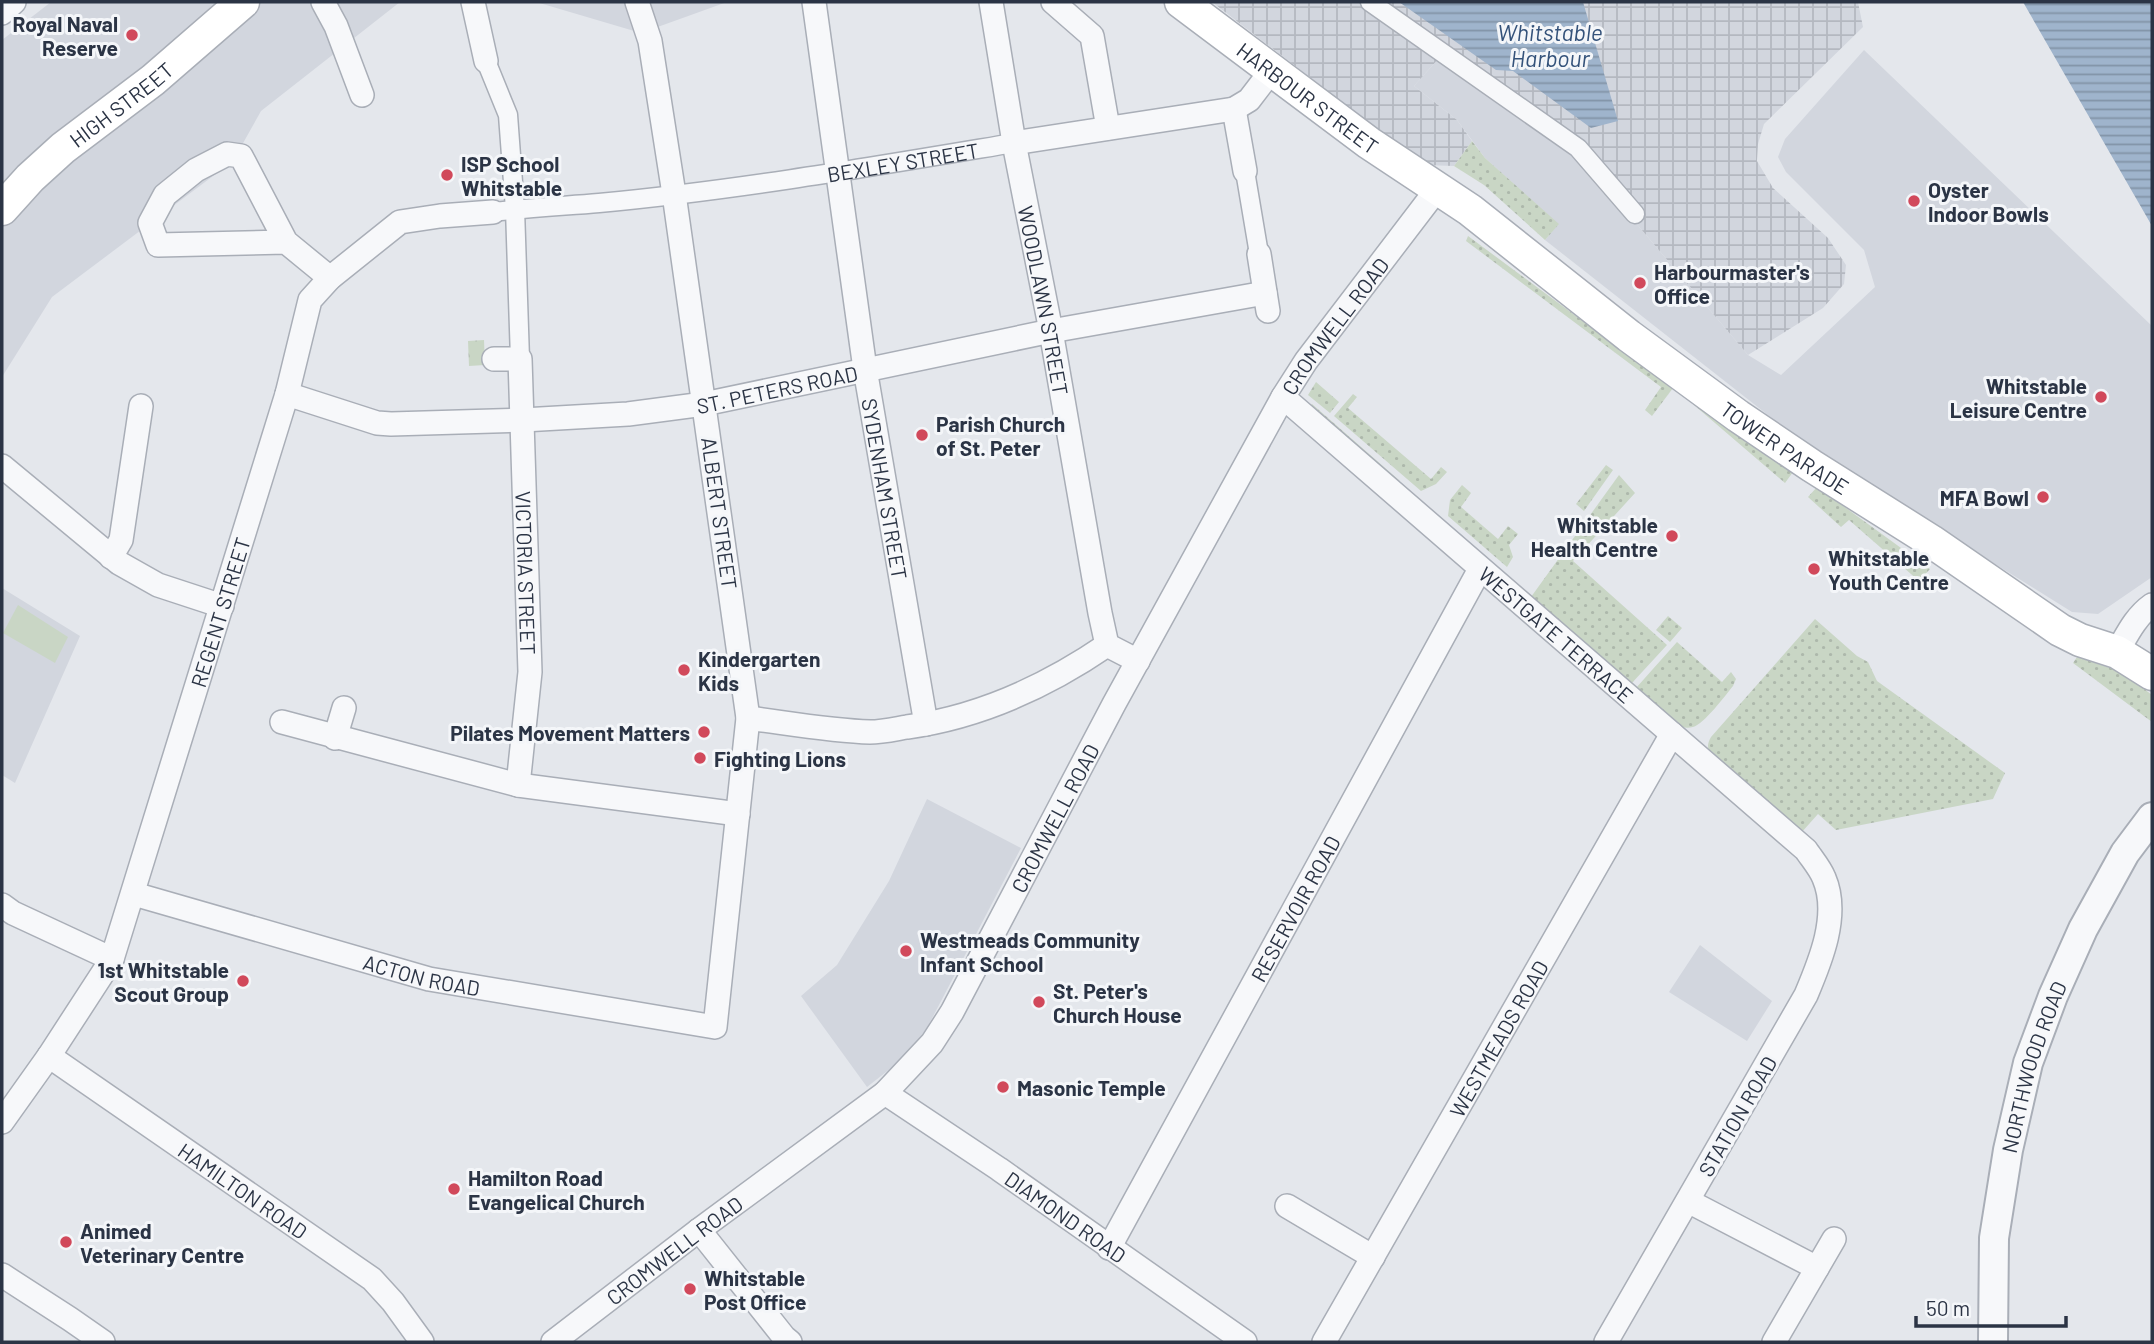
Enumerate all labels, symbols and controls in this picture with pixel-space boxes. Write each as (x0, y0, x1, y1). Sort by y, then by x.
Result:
place label: Royal Naval Reserve (12, 11, 118, 60)
water label: Whitstable Harbour (1497, 18, 1603, 72)
marker: Royal Naval Reserve (124, 27, 140, 43)
street label: HARBOUR STREET (1233, 36, 1384, 159)
street label: HIGH STREET (64, 56, 178, 152)
street label: BEXLEY STREET (825, 137, 980, 186)
place label: ISP School Whitstable (461, 151, 562, 200)
marker: ISP School Whitstable (439, 167, 455, 183)
place label: Oyster Indoor Bowls (1928, 177, 2049, 226)
marker: Oyster Indoor Bowls (1906, 193, 1922, 209)
street label: WOODLAWN STREET (1014, 203, 1074, 397)
street label: CROMWELL ROAD (1276, 252, 1393, 399)
place label: Harbourmaster's Office (1654, 259, 1810, 308)
marker: Harbourmaster's Office (1632, 275, 1648, 291)
street label: ST. PETERS ROAD (695, 360, 860, 417)
place label: Whitstable Leisure Centre (1950, 373, 2087, 422)
marker: Whitstable Leisure Centre (2093, 389, 2109, 405)
street label: SYDENHAM STREET (858, 396, 913, 581)
street label: TOWER PARADE (1716, 396, 1854, 499)
place label: Parish Church of St. Peter (936, 411, 1065, 460)
marker: Parish Church of St. Peter (914, 427, 930, 443)
street label: ALBERT STREET (697, 435, 743, 591)
place label: MFA Bowl (1940, 485, 2029, 510)
marker: MFA Bowl (2035, 489, 2051, 505)
street label: VICTORIA STREET (512, 491, 542, 655)
place label: Whitstable Health Centre (1531, 512, 1658, 561)
marker: Whitstable Health Centre (1664, 528, 1680, 544)
street label: REGENT STREET (185, 534, 254, 690)
place label: Whitstable Youth Centre (1828, 545, 1949, 594)
street label: WESTGATE TERRACE (1474, 560, 1639, 708)
marker: Whitstable Youth Centre (1806, 561, 1822, 577)
place label: Kindergarten Kids (698, 646, 821, 695)
marker: Kindergarten Kids (676, 662, 692, 678)
place label: Pilates Movement Matters (450, 720, 690, 745)
marker: Pilates Movement Matters (696, 724, 712, 740)
street label: CROMWELL ROAD (1005, 739, 1103, 896)
place label: Fighting Lions (714, 746, 846, 771)
marker: Fighting Lions (692, 750, 708, 766)
street label: RESERVOIR ROAD (1245, 831, 1344, 986)
place label: Westmeads Community Infant School (920, 927, 1140, 976)
marker: Westmeads Community Infant School (898, 943, 914, 959)
street label: ACTON ROAD (361, 948, 482, 1000)
street label: WESTMEADS ROAD (1443, 956, 1552, 1121)
place label: 1st Whitstable Scout Group (98, 957, 229, 1006)
marker: 1st Whitstable Scout Group (235, 973, 251, 989)
street label: NORTHWOOD ROAD (1995, 977, 2071, 1155)
place label: St. Peter's Church House (1053, 978, 1182, 1027)
marker: St. Peter's Church House (1031, 994, 1047, 1010)
street label: STATION ROAD (1693, 1052, 1781, 1180)
place label: Masonic Temple (1017, 1075, 1166, 1100)
marker: Masonic Temple (995, 1079, 1011, 1095)
street label: HAMILTON ROAD (174, 1137, 313, 1243)
place label: Hamilton Road Evangelical Church (468, 1165, 645, 1214)
street label: DIAMOND ROAD (1001, 1165, 1131, 1267)
marker: Hamilton Road Evangelical Church (446, 1181, 462, 1197)
street label: CROMWELL ROAD (601, 1190, 747, 1309)
place label: Animed Veterinary Centre (80, 1218, 244, 1267)
marker: Animed Veterinary Centre (58, 1234, 74, 1250)
place label: Whitstable Post Office (704, 1265, 806, 1314)
marker: Whitstable Post Office (682, 1281, 698, 1297)
scale bar (1916, 1284, 2066, 1328)
text: 50 m (1926, 1295, 1970, 1320)

